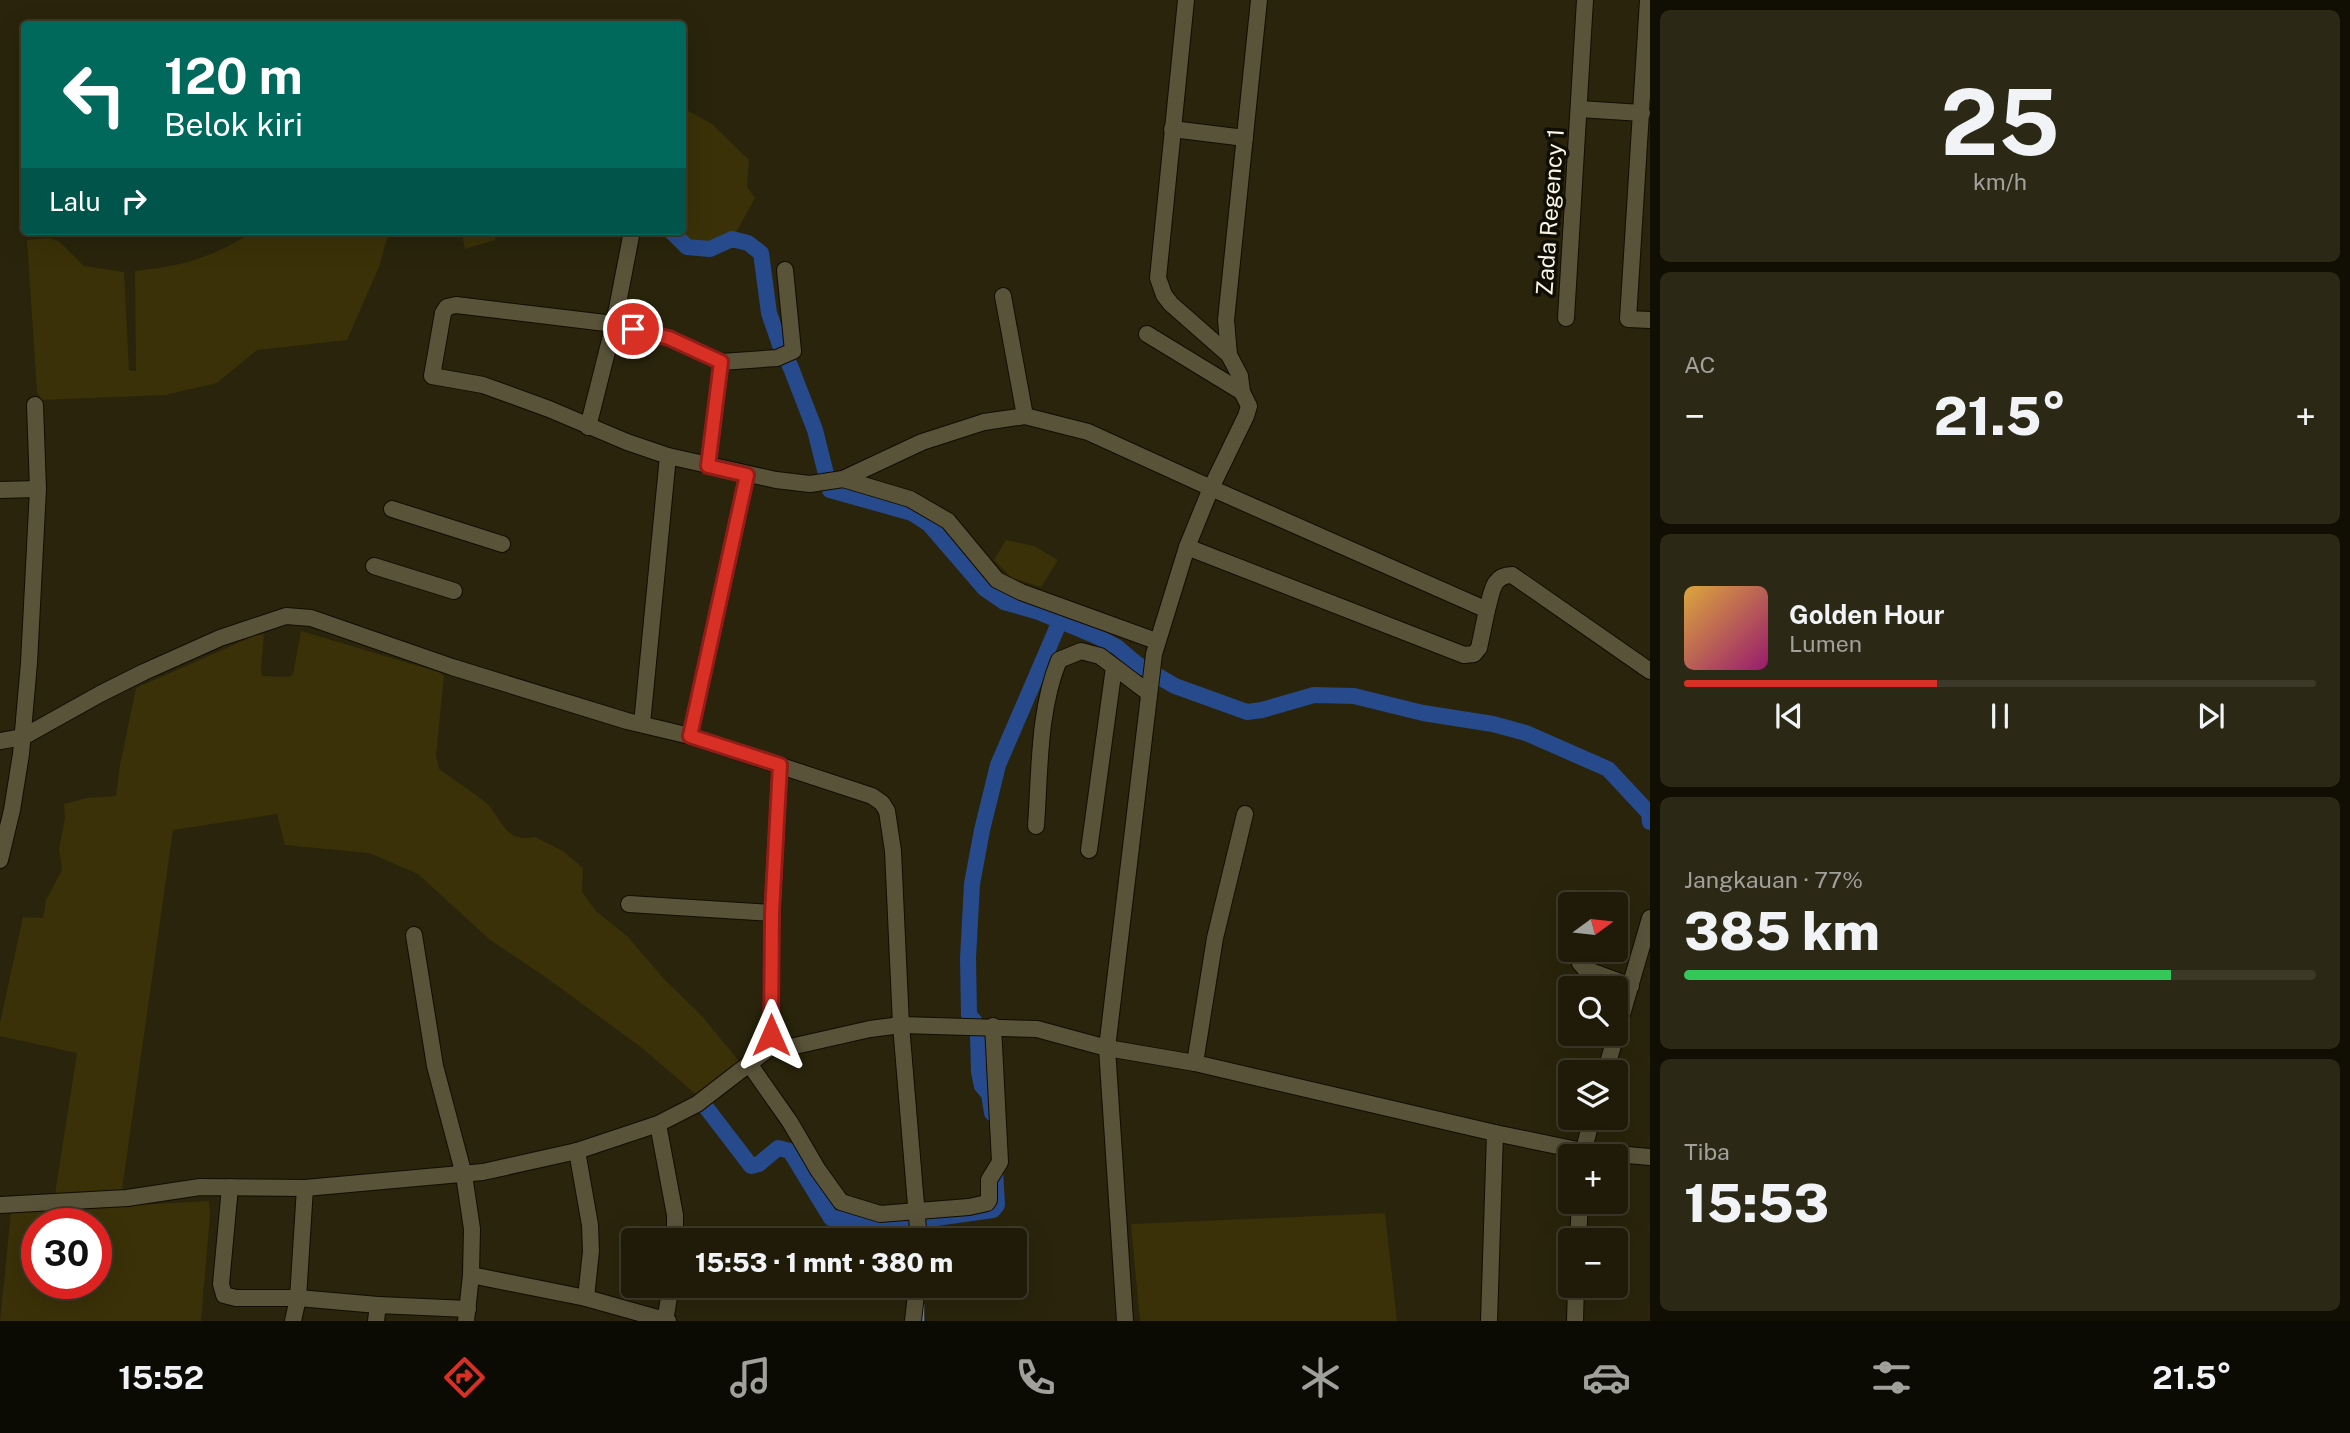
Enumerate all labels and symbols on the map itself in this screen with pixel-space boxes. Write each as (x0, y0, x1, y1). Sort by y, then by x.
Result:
street label: Zada Regency 1 (1530, 128, 1569, 296)
pin (603, 299, 663, 359)
north arrow (1558, 892, 1628, 962)
position arrow (734, 998, 808, 1072)
speed limit sign: 30 (21, 1208, 112, 1299)

